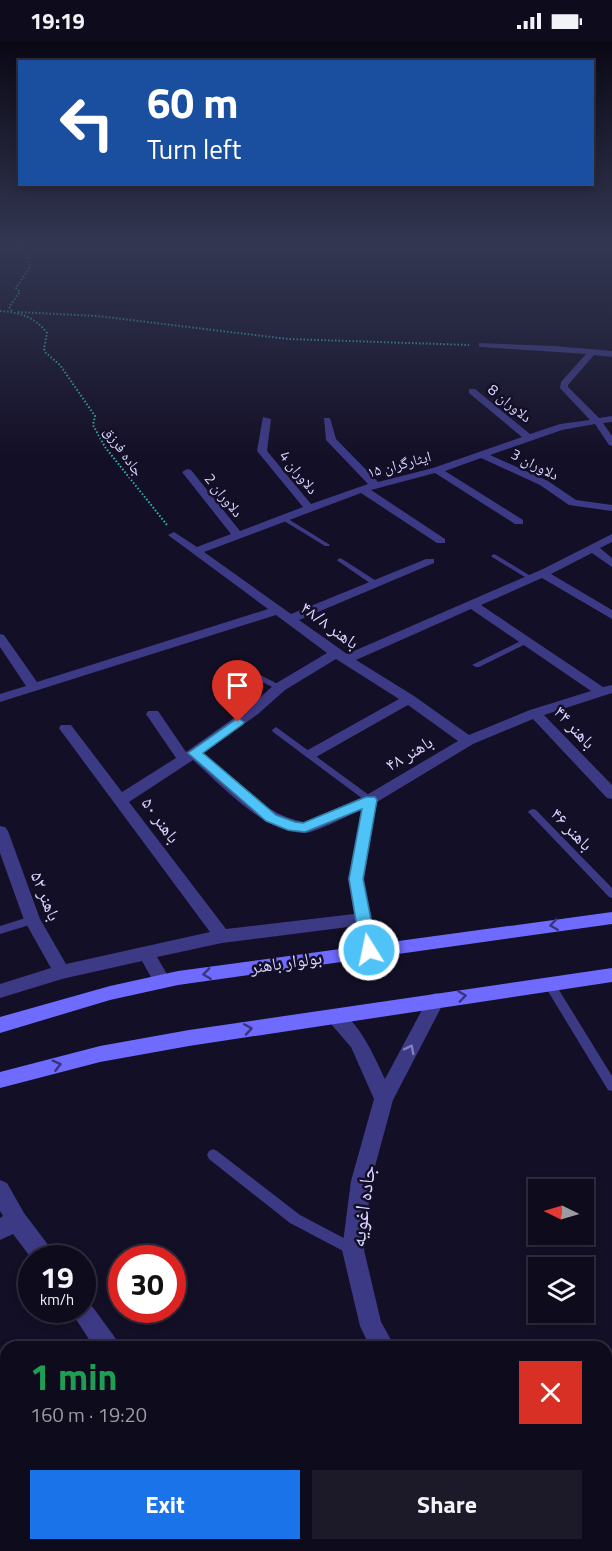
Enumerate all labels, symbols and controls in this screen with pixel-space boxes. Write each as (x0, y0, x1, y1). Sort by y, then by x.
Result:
text: 19:19 (30, 4, 85, 38)
text: 60 m (147, 70, 239, 134)
icon: left (48, 84, 126, 162)
text: Turn left (147, 128, 241, 169)
street label: دلاوران 8 (483, 378, 537, 428)
street label: جاده فرزق (98, 421, 150, 481)
street label: دلاوران 3 (507, 442, 563, 486)
street label: ایثارگران ۱۵ (365, 444, 433, 484)
street label: دلاوران 4 (274, 445, 324, 499)
street label: دلاوران 2 (199, 468, 249, 522)
street label: باهنر ۴۸/۸ (295, 594, 365, 656)
pin (212, 660, 263, 722)
icon: arrive (221, 669, 254, 702)
street label: باهنر ۴۴ (548, 699, 602, 755)
street label: باهنر ۴۸ (380, 728, 438, 778)
street label: باهنر ۵۰ (135, 791, 187, 849)
street label: باهنر ۴۶ (544, 801, 600, 857)
street label: باهنر ۵۲ (24, 867, 68, 925)
position arrow (337, 918, 401, 982)
one-way arrow (549, 919, 559, 931)
street label: بولوار باهنر (247, 944, 324, 981)
one-way arrow (203, 967, 212, 979)
one-way arrow (457, 991, 466, 1003)
one-way arrow (243, 1023, 253, 1036)
one-way arrow (403, 1045, 414, 1056)
one-way arrow (51, 1060, 61, 1072)
street label: جاده اغویه (340, 1163, 384, 1249)
north arrow (528, 1179, 594, 1245)
map controls (528, 1179, 594, 1323)
speed limit sign: 30 (108, 1245, 186, 1323)
text: 19 (40, 1254, 74, 1300)
button: layers (528, 1257, 594, 1323)
text: km/h (40, 1288, 74, 1311)
text: 1 min (30, 1349, 117, 1404)
button: close (519, 1361, 582, 1424)
text: 160 m · 19:20 (30, 1399, 147, 1430)
button: Exit (30, 1470, 300, 1539)
button: Share (312, 1470, 582, 1539)

